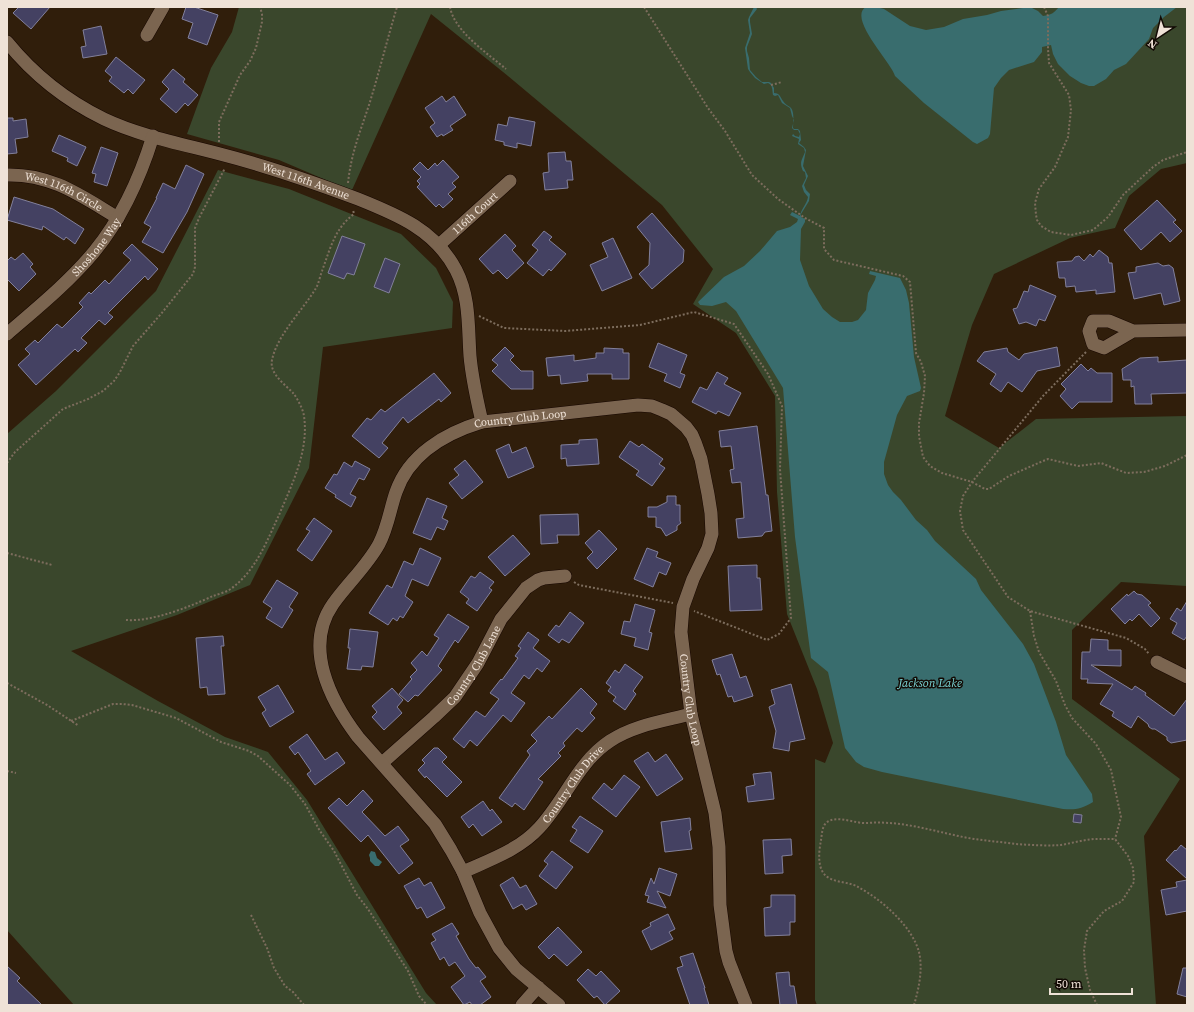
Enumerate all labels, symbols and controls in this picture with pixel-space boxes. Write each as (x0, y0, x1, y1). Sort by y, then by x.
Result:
north arrow (1138, 16, 1178, 56)
text: N (1145, 35, 1160, 52)
street label: West 116th Avenue (260, 159, 352, 203)
street label: West 116th Circle (24, 168, 106, 215)
street label: 116th Court (448, 188, 501, 238)
street label: Shoshone Way (68, 214, 124, 280)
street label: Country Club Loop (472, 405, 567, 432)
street label: Country Club Lane (443, 622, 504, 709)
street label: Country Club Loop (676, 653, 706, 747)
water label: Jackson Lake (896, 675, 962, 691)
street label: Country Club Drive (539, 741, 607, 826)
scale bar (1050, 970, 1132, 996)
text: 50 m (1056, 976, 1082, 992)

